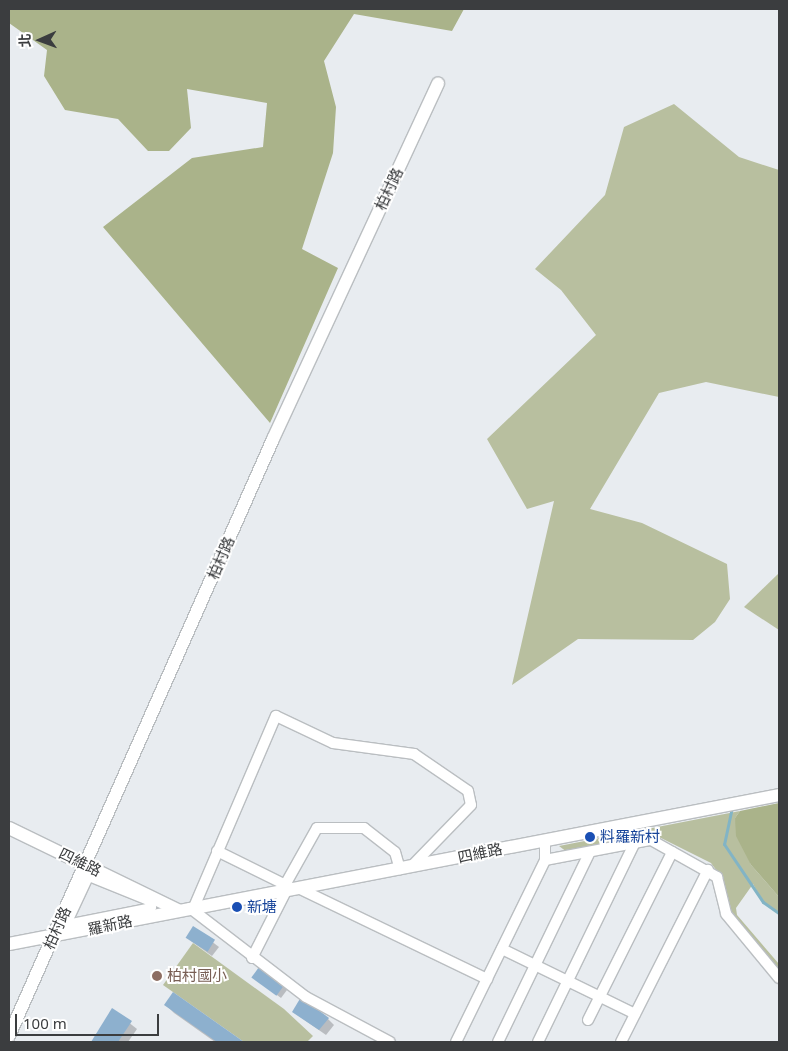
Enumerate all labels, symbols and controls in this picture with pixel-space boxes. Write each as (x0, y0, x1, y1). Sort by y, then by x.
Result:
north arrow (15, 15, 65, 65)
text: 北 (15, 33, 34, 48)
street label: 柏村路 (371, 165, 407, 213)
street label: 柏村路 (204, 534, 238, 582)
place label: 料羅新村 (600, 828, 660, 846)
marker: 料羅新村 (584, 831, 596, 843)
street label: 四維路 (456, 840, 504, 866)
street label: 四維路 (56, 844, 104, 880)
place label: 新塘 (247, 898, 277, 916)
marker: 新塘 (231, 901, 243, 913)
street label: 柏村路 (40, 904, 74, 952)
street label: 羅新路 (86, 912, 134, 938)
place label: 柏村國小 (167, 967, 227, 985)
marker: 柏村國小 (151, 970, 163, 982)
scale bar (18, 1004, 161, 1036)
text: 100 m (23, 1013, 67, 1033)

